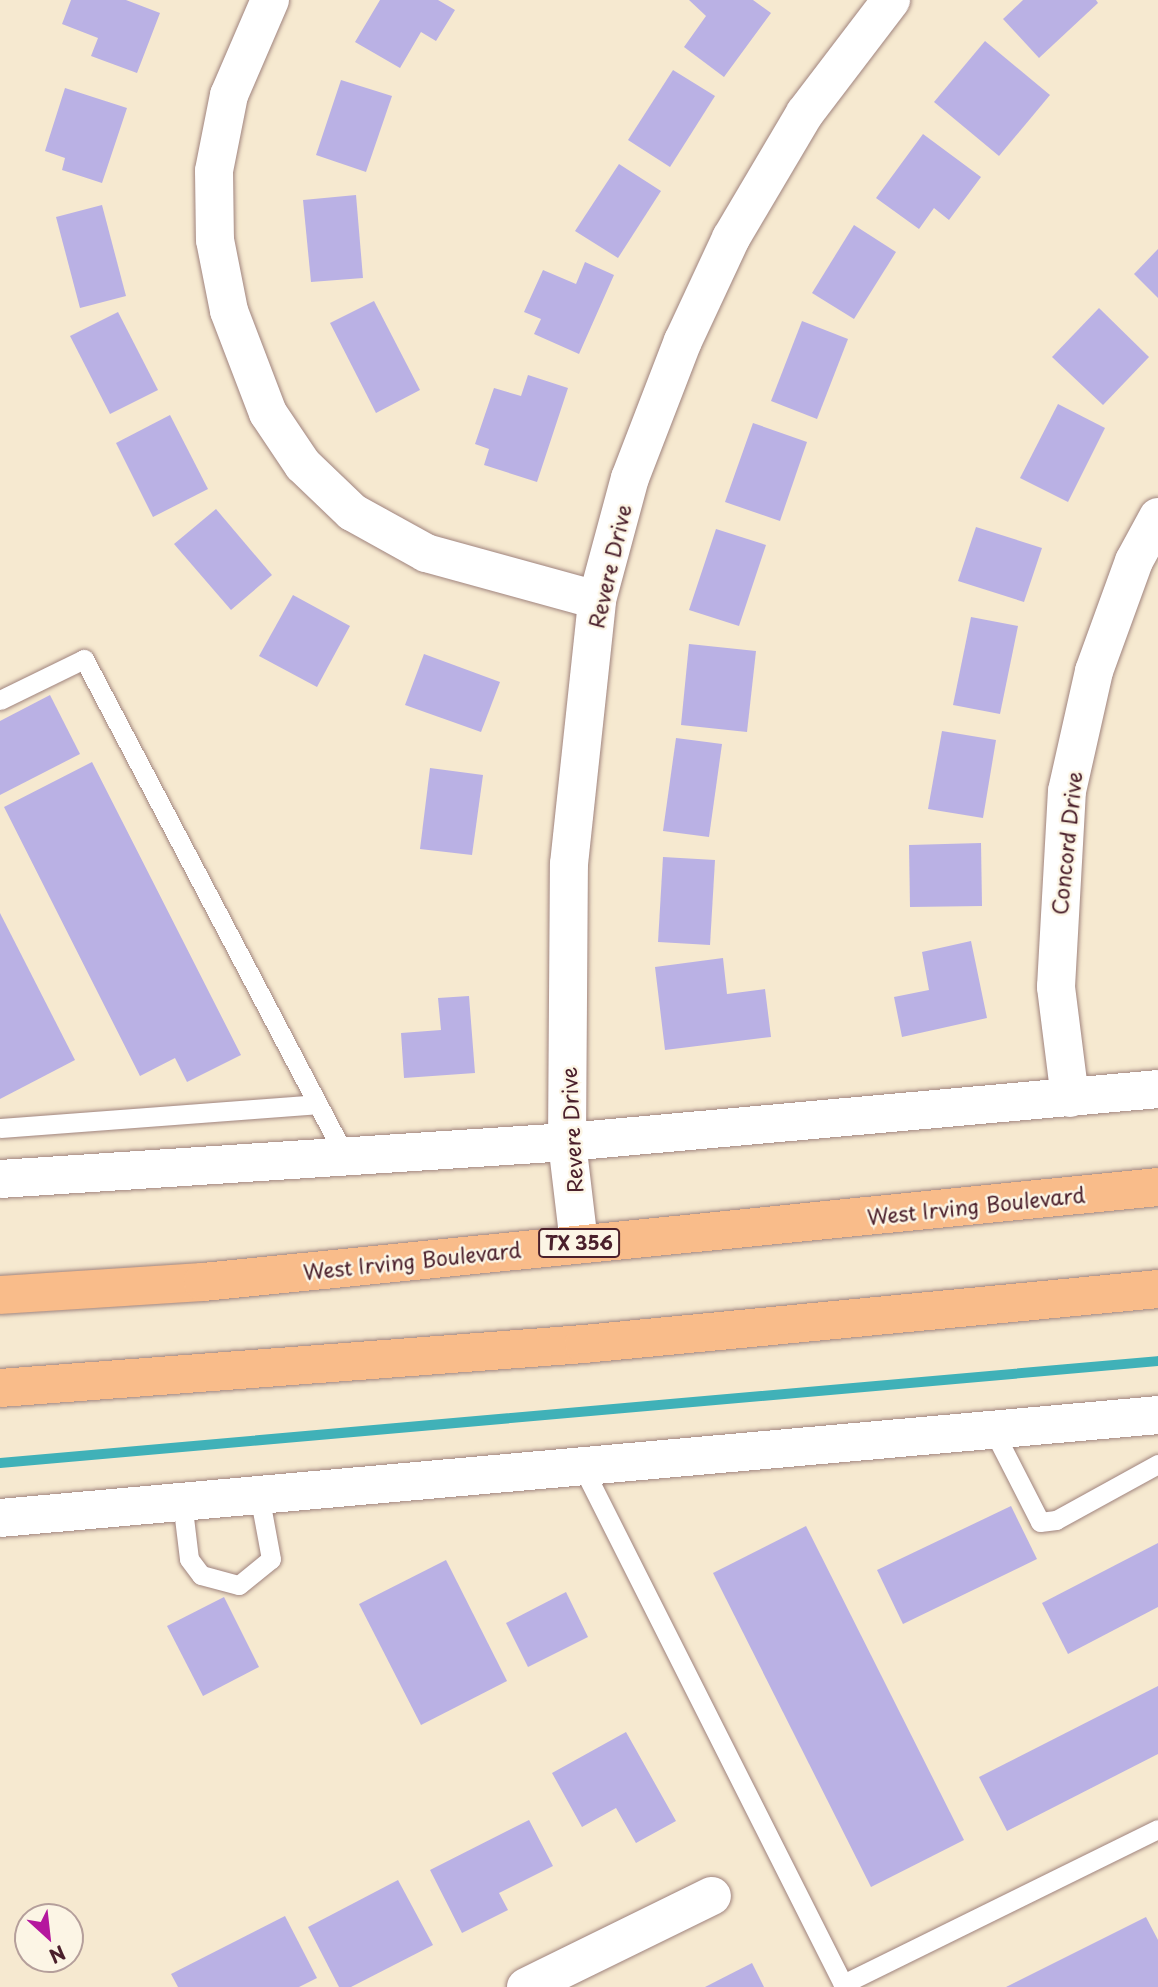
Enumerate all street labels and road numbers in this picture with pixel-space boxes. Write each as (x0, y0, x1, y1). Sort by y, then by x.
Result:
street label: Revere Drive (582, 501, 636, 631)
street label: Concord Drive (1046, 769, 1086, 917)
street label: Revere Drive (555, 1065, 587, 1195)
street label: West Irving Boulevard (865, 1181, 1087, 1229)
road number: TX 356 (537, 1228, 621, 1259)
street label: West Irving Boulevard (301, 1236, 523, 1284)

